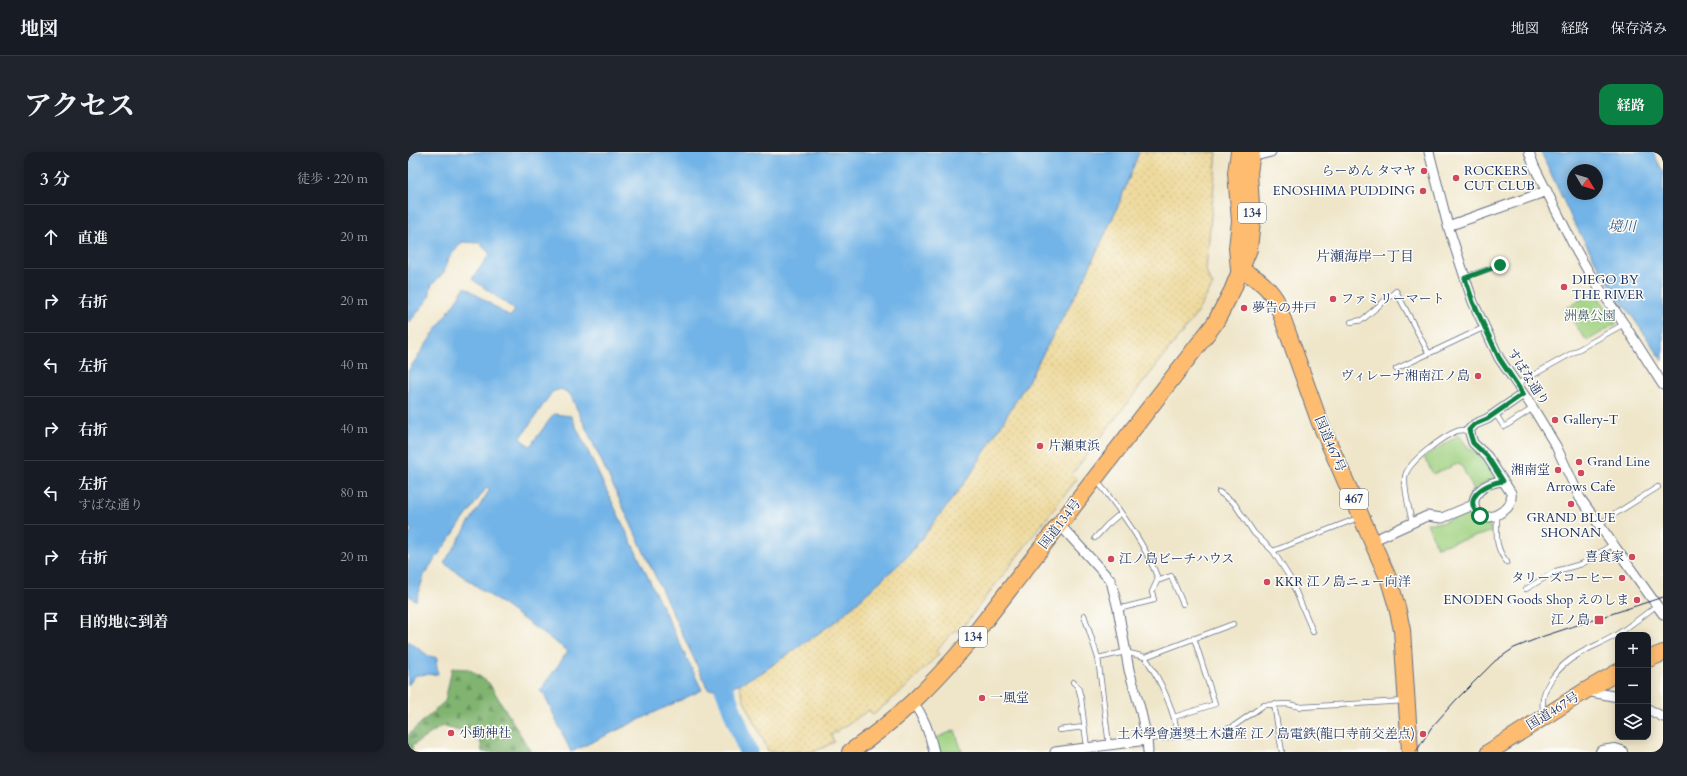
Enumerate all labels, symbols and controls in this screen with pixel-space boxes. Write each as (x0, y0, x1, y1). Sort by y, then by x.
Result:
text: 地図 (20, 16, 58, 42)
text: 地図 (1511, 19, 1539, 38)
text: 経路 (1561, 19, 1589, 38)
text: 保存済み (1611, 19, 1667, 38)
button: 経路 (1599, 84, 1663, 125)
text: アクセス (24, 87, 135, 125)
place label: らーめん タマヤ (1322, 162, 1416, 180)
place label: ROCKERS CUT CLUB (1464, 162, 1535, 195)
north arrow (1567, 164, 1603, 200)
marker: らーめん タマヤ (1419, 166, 1429, 176)
text: 3 分 (40, 168, 70, 191)
text: 徒歩 · 220 m (297, 170, 368, 188)
marker: ROCKERS CUT CLUB (1451, 173, 1461, 183)
place label: ENOSHIMA PUDDING (1273, 182, 1415, 200)
marker: ENOSHIMA PUDDING (1418, 186, 1428, 196)
road number: 134 (1238, 203, 1266, 223)
water label: 境川 (1608, 217, 1638, 236)
icon: ahead (40, 226, 62, 248)
text: 直進 (78, 228, 108, 248)
text: 20 m (340, 228, 368, 246)
district label: 片瀬海岸一丁目 (1316, 247, 1414, 266)
route end (1491, 256, 1509, 274)
place label: DIEGO BY THE RIVER (1572, 271, 1644, 304)
marker: DIEGO BY THE RIVER (1559, 282, 1569, 292)
icon: right (40, 290, 62, 312)
place label: ファミリーマート (1341, 290, 1445, 308)
text: 右折 (78, 292, 108, 312)
text: 20 m (340, 292, 368, 310)
marker: ファミリーマート (1328, 294, 1338, 304)
place label: 夢告の井戸 (1252, 299, 1317, 317)
marker: 夢告の井戸 (1239, 303, 1249, 313)
park label: 洲鼻公園 (1564, 307, 1616, 325)
street label: すばな通り (1503, 345, 1553, 409)
icon: left (40, 354, 62, 376)
text: 左折 (78, 356, 108, 376)
text: 40 m (340, 356, 368, 374)
place label: ヴィレーナ湘南江ノ島 (1341, 367, 1470, 385)
marker: ヴィレーナ湘南江ノ島 (1473, 371, 1483, 381)
place label: Gallery-T (1563, 411, 1619, 429)
street label: 国道467号 (1310, 413, 1350, 475)
marker: Gallery-T (1550, 415, 1560, 425)
icon: right (40, 418, 62, 440)
text: 右折 (78, 420, 108, 440)
text: 40 m (340, 420, 368, 438)
place label: 片瀬東浜 (1048, 437, 1100, 455)
marker: 片瀬東浜 (1035, 441, 1045, 451)
place label: Grand Line (1587, 453, 1650, 471)
marker: Grand Line (1574, 457, 1584, 467)
place label: 湘南堂 (1511, 461, 1550, 479)
marker: 湘南堂 (1553, 465, 1563, 475)
marker: Arrows Cafe (1576, 468, 1586, 478)
text: 左折 (78, 474, 108, 494)
place label: Arrows Cafe (1546, 478, 1616, 496)
icon: left (40, 482, 62, 504)
text: 80 m (340, 484, 368, 502)
road number: 467 (1340, 489, 1368, 509)
street label: 国道134号 (1035, 495, 1085, 553)
text: すばな通り (78, 496, 143, 514)
marker: GRAND BLUE SHONAN (1566, 499, 1576, 509)
route start (1471, 507, 1489, 525)
place label: GRAND BLUE SHONAN (1526, 509, 1616, 542)
icon: right (40, 546, 62, 568)
text: 右折 (78, 548, 108, 568)
text: 20 m (340, 548, 368, 566)
place label: 喜食家 (1585, 548, 1624, 566)
place label: 江ノ島ビーチハウス (1119, 550, 1234, 568)
marker: 喜食家 (1627, 552, 1637, 562)
marker: 江ノ島ビーチハウス (1106, 554, 1116, 564)
place label: タリーズコーヒー (1511, 569, 1614, 587)
place label: KKR 江ノ島ニュー向洋 (1275, 573, 1411, 591)
marker: タリーズコーヒー (1617, 573, 1627, 583)
marker: KKR 江ノ島ニュー向洋 (1262, 577, 1272, 587)
place label: ENODEN Goods Shop えのしま (1443, 591, 1629, 609)
marker: ENODEN Goods Shop えのしま (1632, 595, 1642, 605)
icon: arrive (40, 610, 62, 632)
place label: 江ノ島 (1551, 611, 1590, 629)
text: 目的地に到着 (78, 612, 168, 632)
marker: 江ノ島 (1593, 614, 1605, 626)
road number: 134 (959, 627, 987, 647)
map controls (1615, 632, 1651, 740)
button: + (1615, 632, 1651, 668)
button: − (1615, 668, 1651, 704)
street label: 国道467号 (1523, 688, 1583, 734)
place label: 一風堂 (990, 689, 1029, 707)
marker: 一風堂 (977, 693, 987, 703)
button: layers (1615, 704, 1651, 740)
place label: 小動神社 (459, 724, 511, 742)
place label: 土木學會選奨土木遺産 江ノ島電鉄(龍口寺前交差点) (1117, 725, 1415, 743)
marker: 小動神社 (446, 728, 456, 738)
marker: 土木學會選奨土木遺産 江ノ島電鉄(龍口寺前交差点) (1418, 729, 1428, 739)

